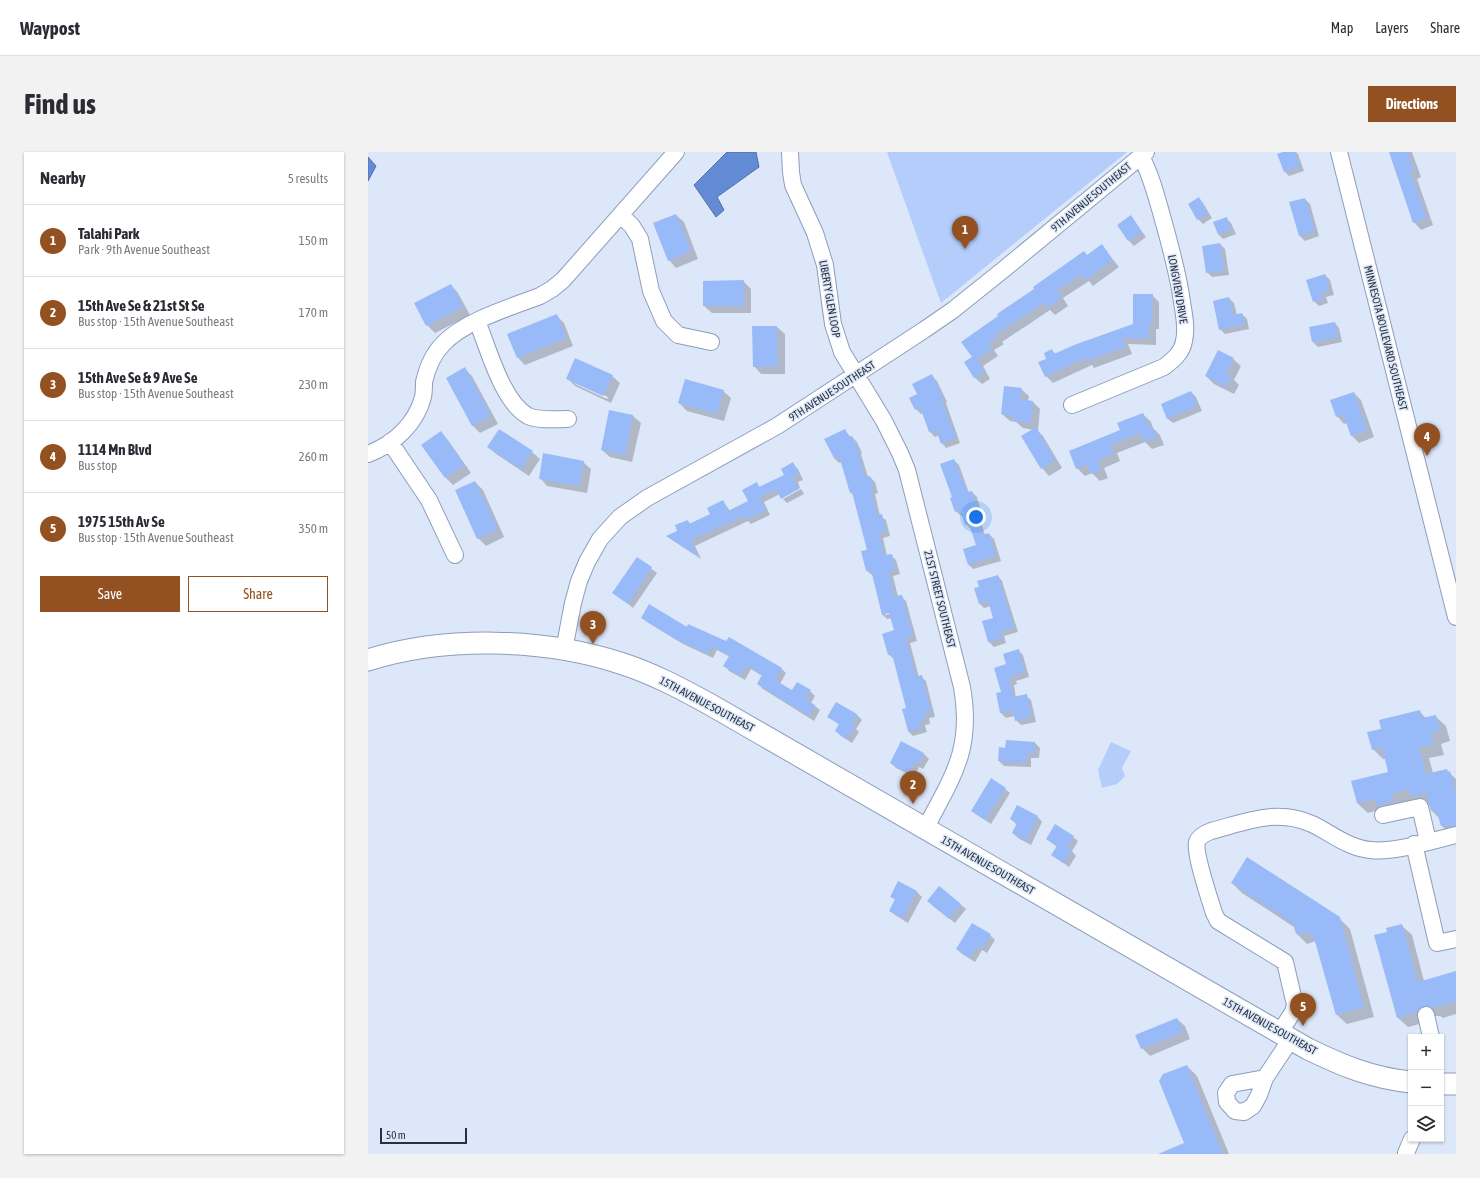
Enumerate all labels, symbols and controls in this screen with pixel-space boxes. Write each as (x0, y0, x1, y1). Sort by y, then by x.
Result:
text: Waypost (20, 17, 80, 39)
text: Map (1331, 20, 1353, 36)
text: Layers (1375, 20, 1408, 36)
text: Share (1430, 20, 1460, 36)
button: Directions (1368, 86, 1456, 122)
text: Find us (24, 88, 96, 120)
street label: 9TH AVENUE SOUTHEAST (1049, 160, 1134, 234)
text: Nearby (40, 168, 86, 188)
text: 5 results (288, 171, 328, 186)
pin: 1 (952, 216, 978, 249)
text: Talahi Park (78, 225, 139, 242)
text: 1 (50, 233, 56, 248)
text: 150 m (299, 233, 328, 248)
text: Park · 9th Avenue Southeast (78, 242, 210, 257)
street label: LONGVIEW DRIVE (1166, 254, 1190, 325)
street label: LIBERTY GLEN LOOP (817, 259, 843, 339)
street label: MINNESOTA BOULEVARD SOUTHEAST (1362, 264, 1410, 412)
text: 15th Ave Se & 21st St Se (78, 297, 205, 314)
text: 2 (50, 305, 56, 320)
text: 170 m (299, 305, 328, 320)
text: Bus stop · 15th Avenue Southeast (78, 314, 234, 329)
street label: 9TH AVENUE SOUTHEAST (787, 358, 878, 423)
text: 15th Ave Se & 9 Ave Se (78, 369, 197, 386)
text: 3 (50, 377, 56, 392)
text: 230 m (299, 377, 328, 392)
text: Bus stop · 15th Avenue Southeast (78, 386, 234, 401)
pin: 4 (1414, 423, 1440, 456)
text: 1114 Mn Blvd (78, 441, 152, 458)
text: 4 (50, 449, 56, 464)
text: 260 m (299, 449, 328, 464)
text: Bus stop (78, 458, 117, 473)
your location (966, 507, 986, 527)
text: 1975 15th Av Se (78, 513, 165, 530)
text: 5 (50, 521, 56, 536)
text: 350 m (299, 521, 328, 536)
text: Bus stop · 15th Avenue Southeast (78, 530, 234, 545)
street label: 21ST STREET SOUTHEAST (922, 549, 958, 649)
button: Save (40, 576, 180, 612)
button: Share (188, 576, 328, 612)
pin: 3 (580, 611, 606, 644)
street label: 15TH AVENUE SOUTHEAST (657, 674, 757, 734)
pin: 2 (900, 771, 926, 804)
street label: 15TH AVENUE SOUTHEAST (939, 833, 1037, 897)
pin: 5 (1290, 993, 1316, 1026)
street label: 15TH AVENUE SOUTHEAST (1221, 995, 1319, 1057)
map controls (1408, 1034, 1444, 1142)
button: + (1408, 1034, 1444, 1070)
button: − (1408, 1070, 1444, 1106)
button: layers (1408, 1106, 1444, 1142)
scale bar (380, 1126, 467, 1145)
text: 50 m (386, 1129, 406, 1141)

